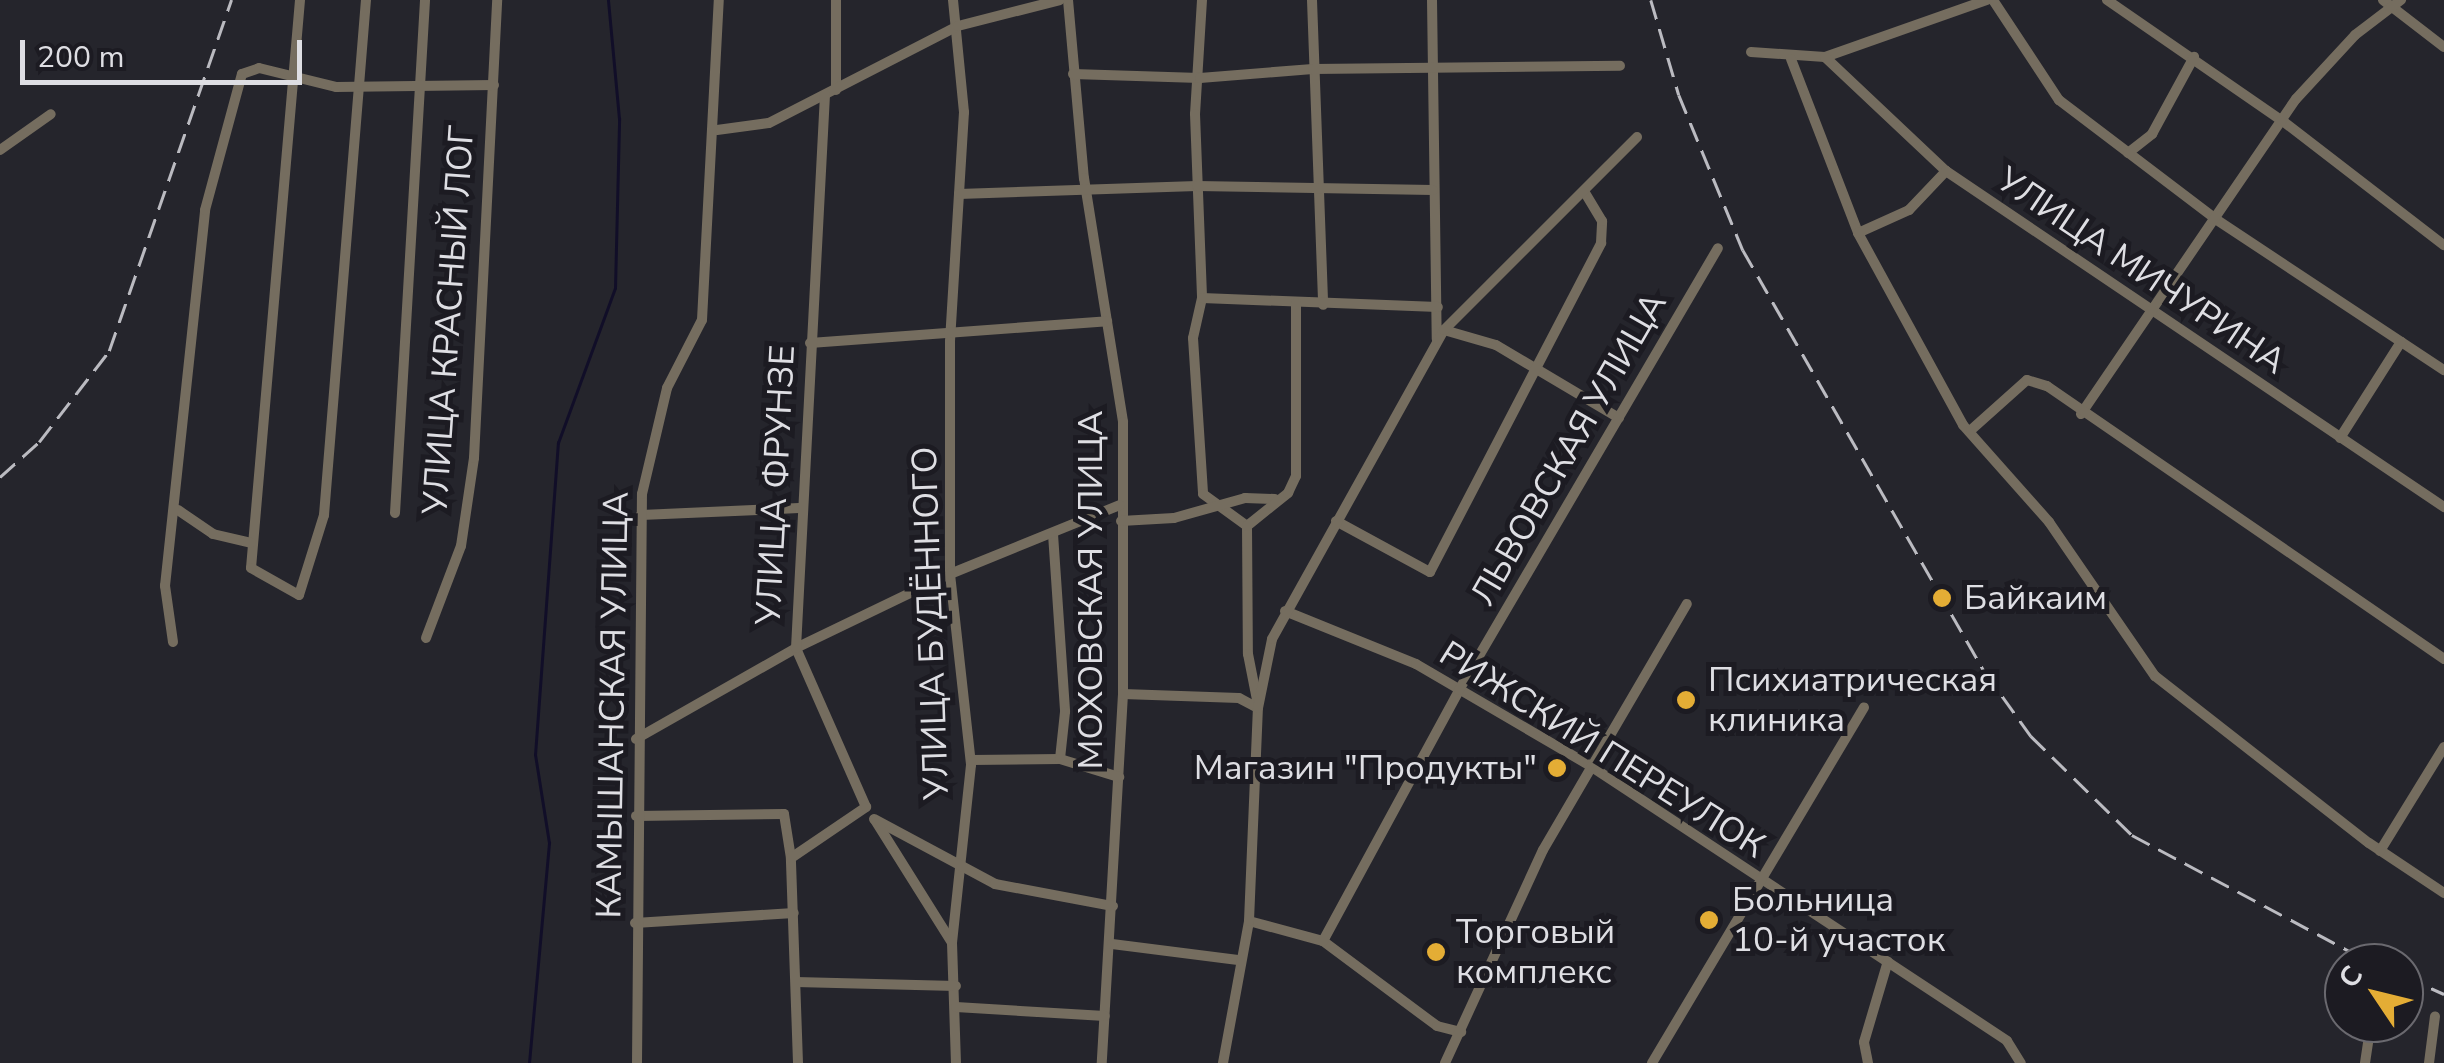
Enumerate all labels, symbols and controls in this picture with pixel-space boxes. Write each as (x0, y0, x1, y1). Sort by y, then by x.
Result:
scale bar (25, 20, 308, 82)
text: 200 m (37, 37, 124, 78)
street label: УЛИЦА КРАСНЫЙ ЛОГ (414, 124, 484, 516)
street label: УЛИЦА МИЧУРИНА (1989, 159, 2293, 383)
street label: ЛЬВОВСКАЯ УЛИЦА (1462, 285, 1676, 613)
street label: УЛИЦА ФРУНЗЕ (748, 344, 804, 626)
street label: МОХОВСКАЯ УЛИЦА (1070, 410, 1112, 770)
street label: УЛИЦА БУДЁННОГО (904, 446, 958, 800)
street label: КАМЫШАНСКАЯ УЛИЦА (588, 491, 638, 919)
place label: Байкаим (1964, 577, 2107, 619)
marker: Байкаим (1929, 585, 1955, 611)
street label: РИЖСКИЙ ПЕРЕУЛОК (1432, 633, 1772, 867)
place label: Психиатрическая клиника (1708, 659, 1997, 741)
marker: Психиатрическая клиника (1673, 687, 1699, 713)
place label: Магазин "Продукты" (1194, 747, 1537, 789)
marker: Магазин "Продукты" (1546, 757, 1568, 779)
place label: Больница 10-й участок (1732, 879, 1945, 961)
marker: Больница 10-й участок (1696, 907, 1722, 933)
place label: Торговый комплекс (1456, 911, 1615, 993)
marker: Торговый комплекс (1425, 941, 1447, 963)
north arrow (2324, 943, 2424, 1043)
text: С (2330, 958, 2372, 996)

